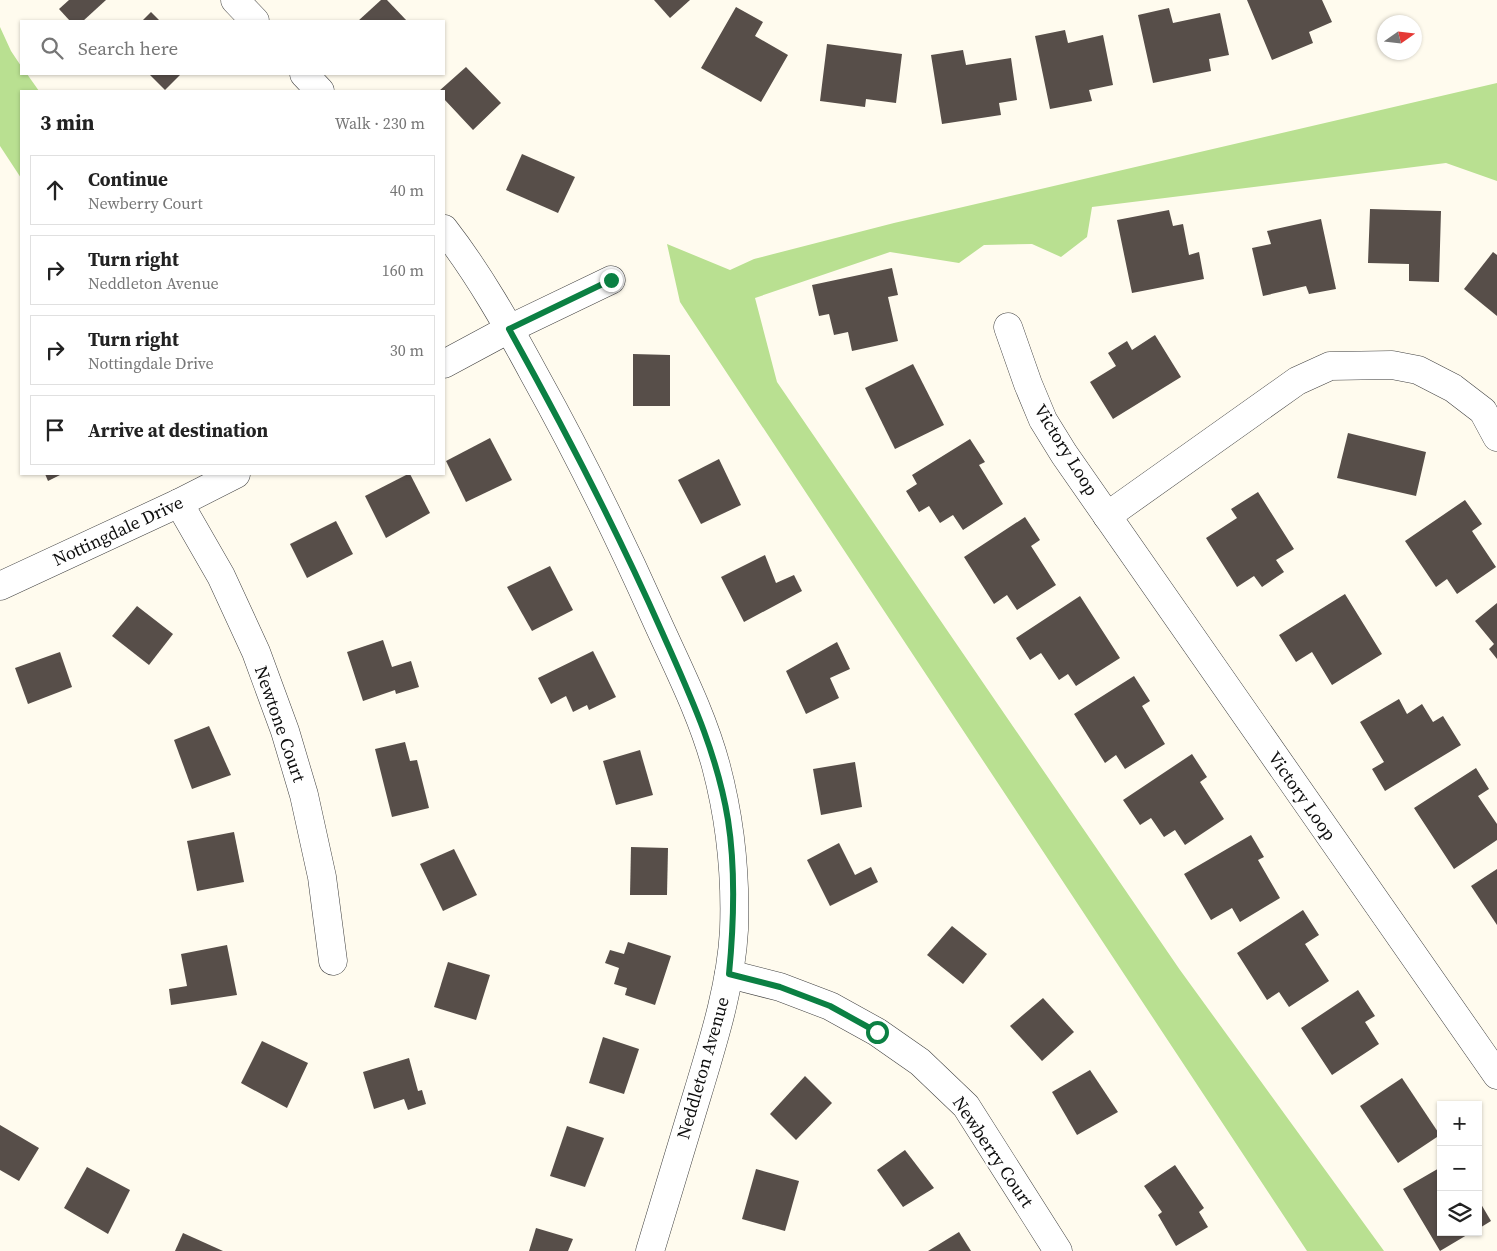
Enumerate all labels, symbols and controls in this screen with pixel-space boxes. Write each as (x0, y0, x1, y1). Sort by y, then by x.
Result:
north arrow (1377, 15, 1422, 60)
search box (20, 20, 445, 75)
icon: search (38, 34, 66, 62)
text: Search here (78, 35, 178, 61)
text: 3 min (40, 108, 95, 137)
text: Walk · 230 m (335, 112, 425, 134)
text: Continue (88, 166, 168, 192)
icon: ahead (41, 176, 69, 204)
text: 40 m (390, 179, 424, 201)
text: Newberry Court (88, 192, 203, 214)
text: Turn right (88, 246, 179, 272)
icon: right (41, 256, 69, 284)
text: 160 m (382, 259, 424, 281)
route end (600, 269, 623, 292)
text: Neddleton Avenue (88, 272, 219, 294)
text: Turn right (88, 326, 179, 352)
icon: right (41, 336, 69, 364)
text: 30 m (390, 339, 424, 361)
text: Nottingdale Drive (88, 352, 214, 374)
street label: Victory Loop (1028, 399, 1104, 500)
icon: arrive (41, 416, 69, 444)
text: Arrive at destination (88, 417, 268, 443)
street label: Nottingdale Drive (48, 489, 187, 572)
street label: Newtone Court (249, 662, 312, 785)
street label: Victory Loop (1262, 746, 1342, 845)
street label: Neddleton Avenue (670, 994, 735, 1142)
route start (866, 1021, 889, 1044)
street label: Newberry Court (947, 1091, 1040, 1212)
map controls (1437, 1101, 1482, 1236)
button: + (1437, 1101, 1482, 1146)
button: − (1437, 1146, 1482, 1191)
button: layers (1437, 1191, 1482, 1236)

